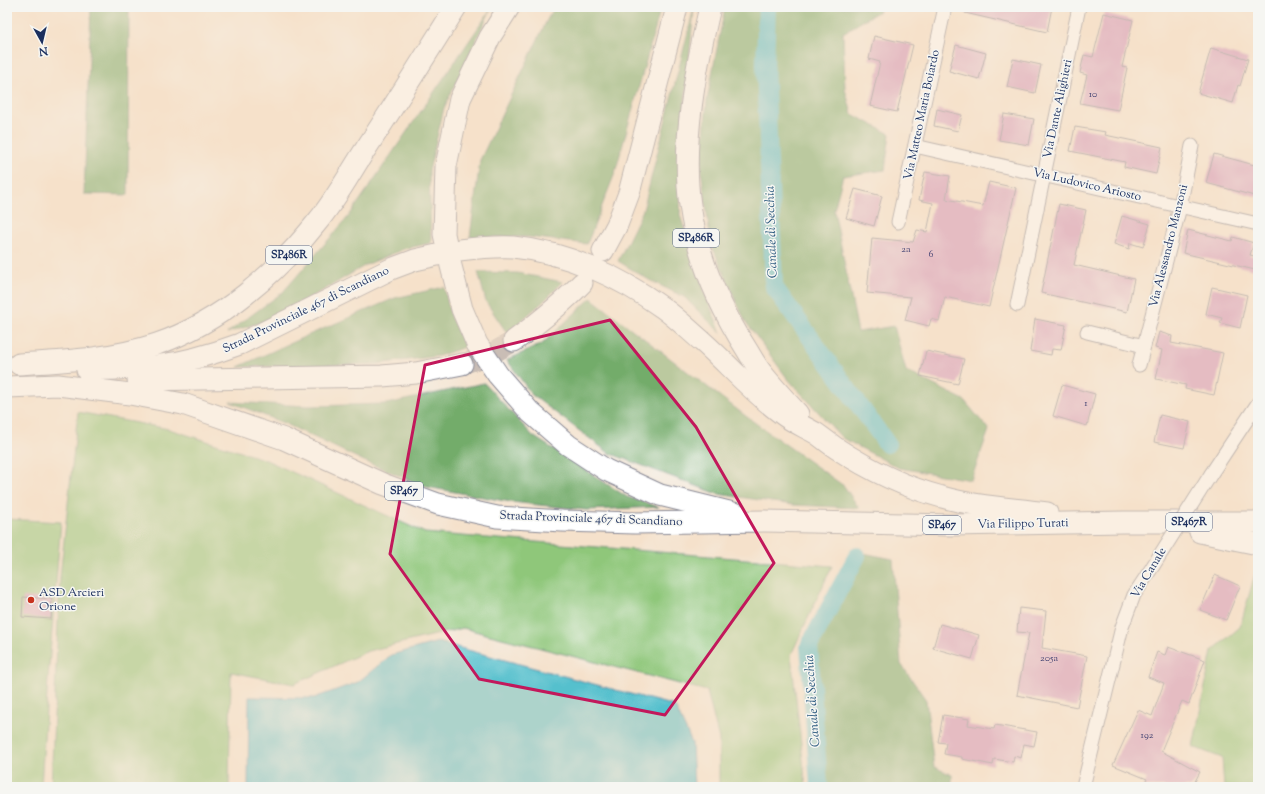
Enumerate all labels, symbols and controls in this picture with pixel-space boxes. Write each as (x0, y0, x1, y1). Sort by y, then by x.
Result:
north arrow (22, 22, 62, 62)
text: N (38, 42, 50, 59)
street label: Via Matteo Maria Boiardo (899, 48, 945, 182)
street label: Via Dante Alighieri (1039, 57, 1077, 160)
house number: 10 (1089, 87, 1097, 102)
street label: Via Ludovico Ariosto (1031, 164, 1144, 206)
street label: Via Alessandro Manzoni (1145, 182, 1193, 310)
water label: Canale di Secchia (761, 185, 783, 278)
road number: SP486R (673, 229, 719, 247)
house number: 2a (901, 242, 911, 257)
road number: SP486R (266, 246, 312, 264)
house number: 6 (929, 247, 934, 262)
street label: Strada Provinciale 467 di Scandiano (220, 262, 393, 358)
house number: 1 (1084, 396, 1088, 411)
road number: SP467 (385, 482, 423, 500)
street label: Strada Provinciale 467 di Scandiano (499, 507, 683, 531)
road number: SP467R (1166, 513, 1212, 531)
street label: Via Filippo Turati (977, 514, 1069, 534)
road number: SP467 (923, 516, 961, 534)
street label: Via Canale (1127, 544, 1172, 602)
place label: ASD Arcieri Orione (39, 584, 105, 616)
marker: ASD Arcieri Orione (26, 595, 36, 605)
house number: 205a (1040, 651, 1058, 666)
water label: Canale di Secchia (801, 654, 825, 748)
house number: 192 (1141, 728, 1154, 743)

